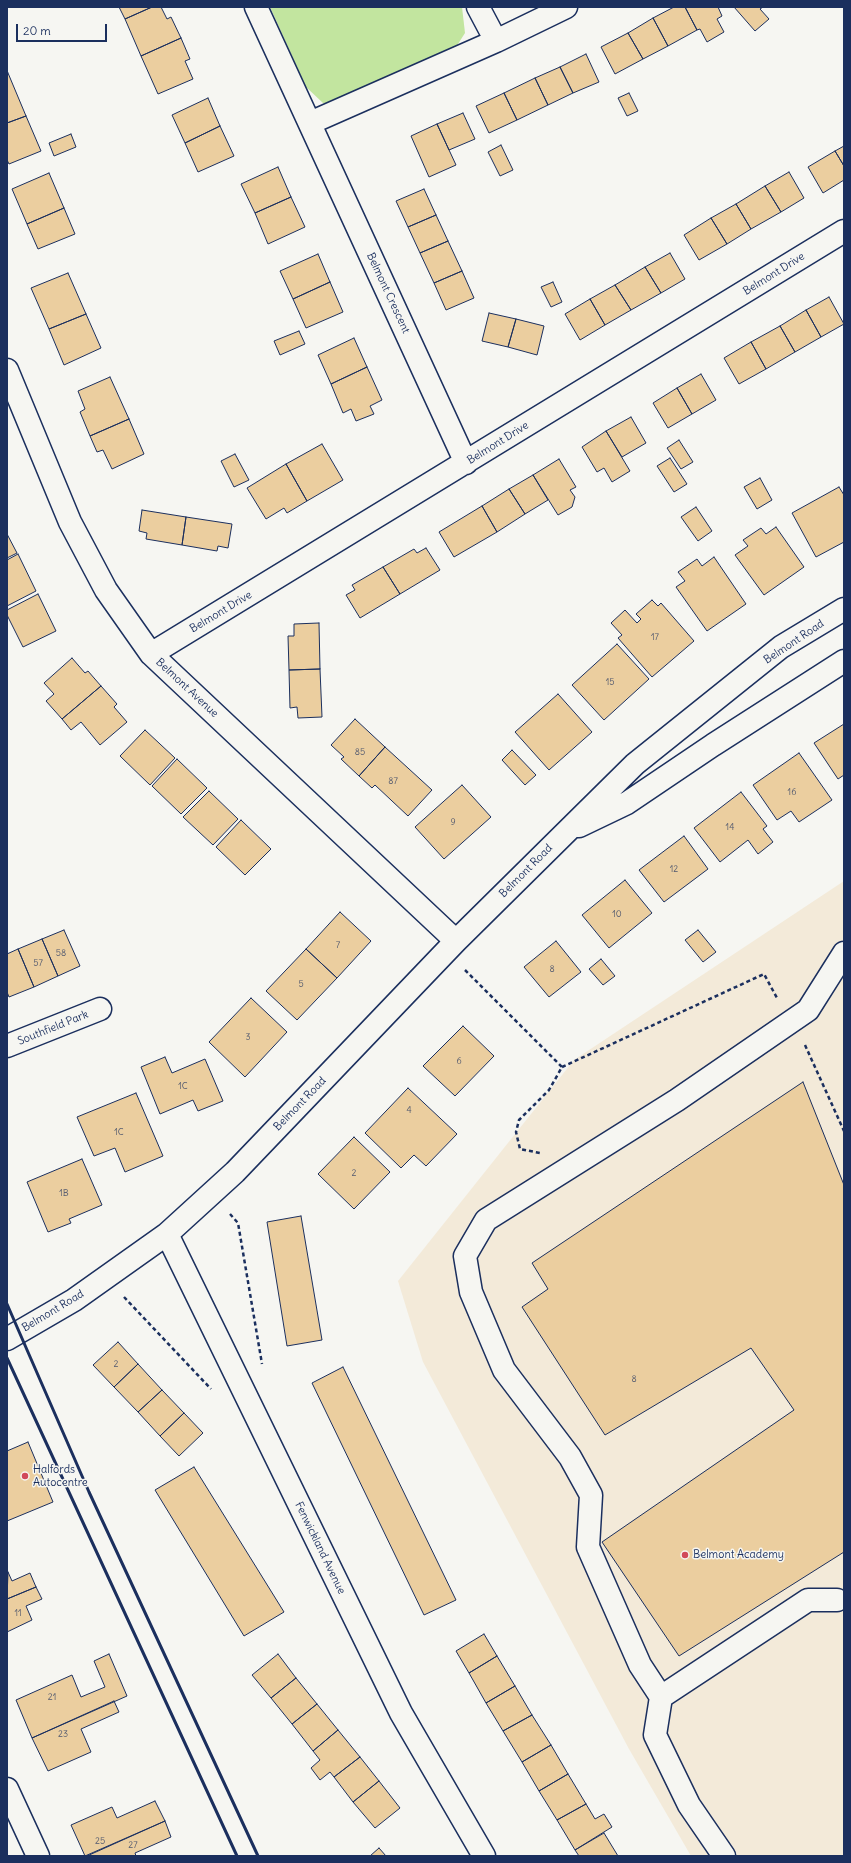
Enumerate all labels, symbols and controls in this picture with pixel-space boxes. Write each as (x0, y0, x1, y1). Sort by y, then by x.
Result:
scale bar (18, 16, 109, 42)
text: 20 m (23, 23, 51, 38)
street label: Belmont Drive (741, 250, 807, 298)
street label: Belmont Crescent (364, 251, 412, 335)
street label: Belmont Drive (465, 419, 531, 467)
street label: Belmont Drive (188, 588, 254, 636)
street label: Belmont Road (761, 617, 827, 667)
house number: 17 (651, 632, 659, 642)
street label: Belmont Avenue (153, 656, 221, 720)
house number: 15 (606, 677, 614, 687)
house number: 85 (355, 747, 365, 757)
house number: 87 (388, 776, 398, 786)
house number: 16 (788, 787, 796, 797)
house number: 9 (450, 817, 456, 827)
house number: 14 (726, 822, 734, 832)
street label: Belmont Road (497, 842, 555, 900)
house number: 12 (670, 864, 678, 874)
house number: 10 (612, 909, 622, 919)
house number: 7 (336, 940, 340, 950)
house number: 58 (56, 948, 66, 958)
house number: 57 (33, 958, 43, 968)
house number: 8 (549, 964, 555, 974)
house number: 5 (298, 979, 304, 989)
street label: Southfield Park (16, 1008, 90, 1048)
house number: 3 (245, 1032, 251, 1042)
house number: 6 (456, 1056, 462, 1066)
street label: Belmont Road (271, 1074, 329, 1134)
house number: 1C (178, 1081, 188, 1091)
house number: 4 (406, 1105, 412, 1115)
house number: 1C (114, 1127, 124, 1137)
house number: 2 (352, 1168, 356, 1178)
house number: 1B (59, 1188, 69, 1198)
street label: Belmont Road (20, 1287, 86, 1335)
house number: 2 (114, 1359, 118, 1369)
house number: 8 (631, 1374, 637, 1384)
place label: Halfords Autocentre (33, 1463, 88, 1489)
marker: Halfords Autocentre (20, 1471, 30, 1481)
street label: Fenwickland Avenue (292, 1500, 348, 1596)
place label: Belmont Academy (693, 1548, 784, 1562)
marker: Belmont Academy (680, 1550, 690, 1560)
house number: 11 (14, 1608, 22, 1618)
house number: 21 (48, 1692, 56, 1702)
house number: 23 (58, 1729, 68, 1739)
house number: 25 (95, 1836, 105, 1846)
house number: 27 (128, 1840, 138, 1850)

